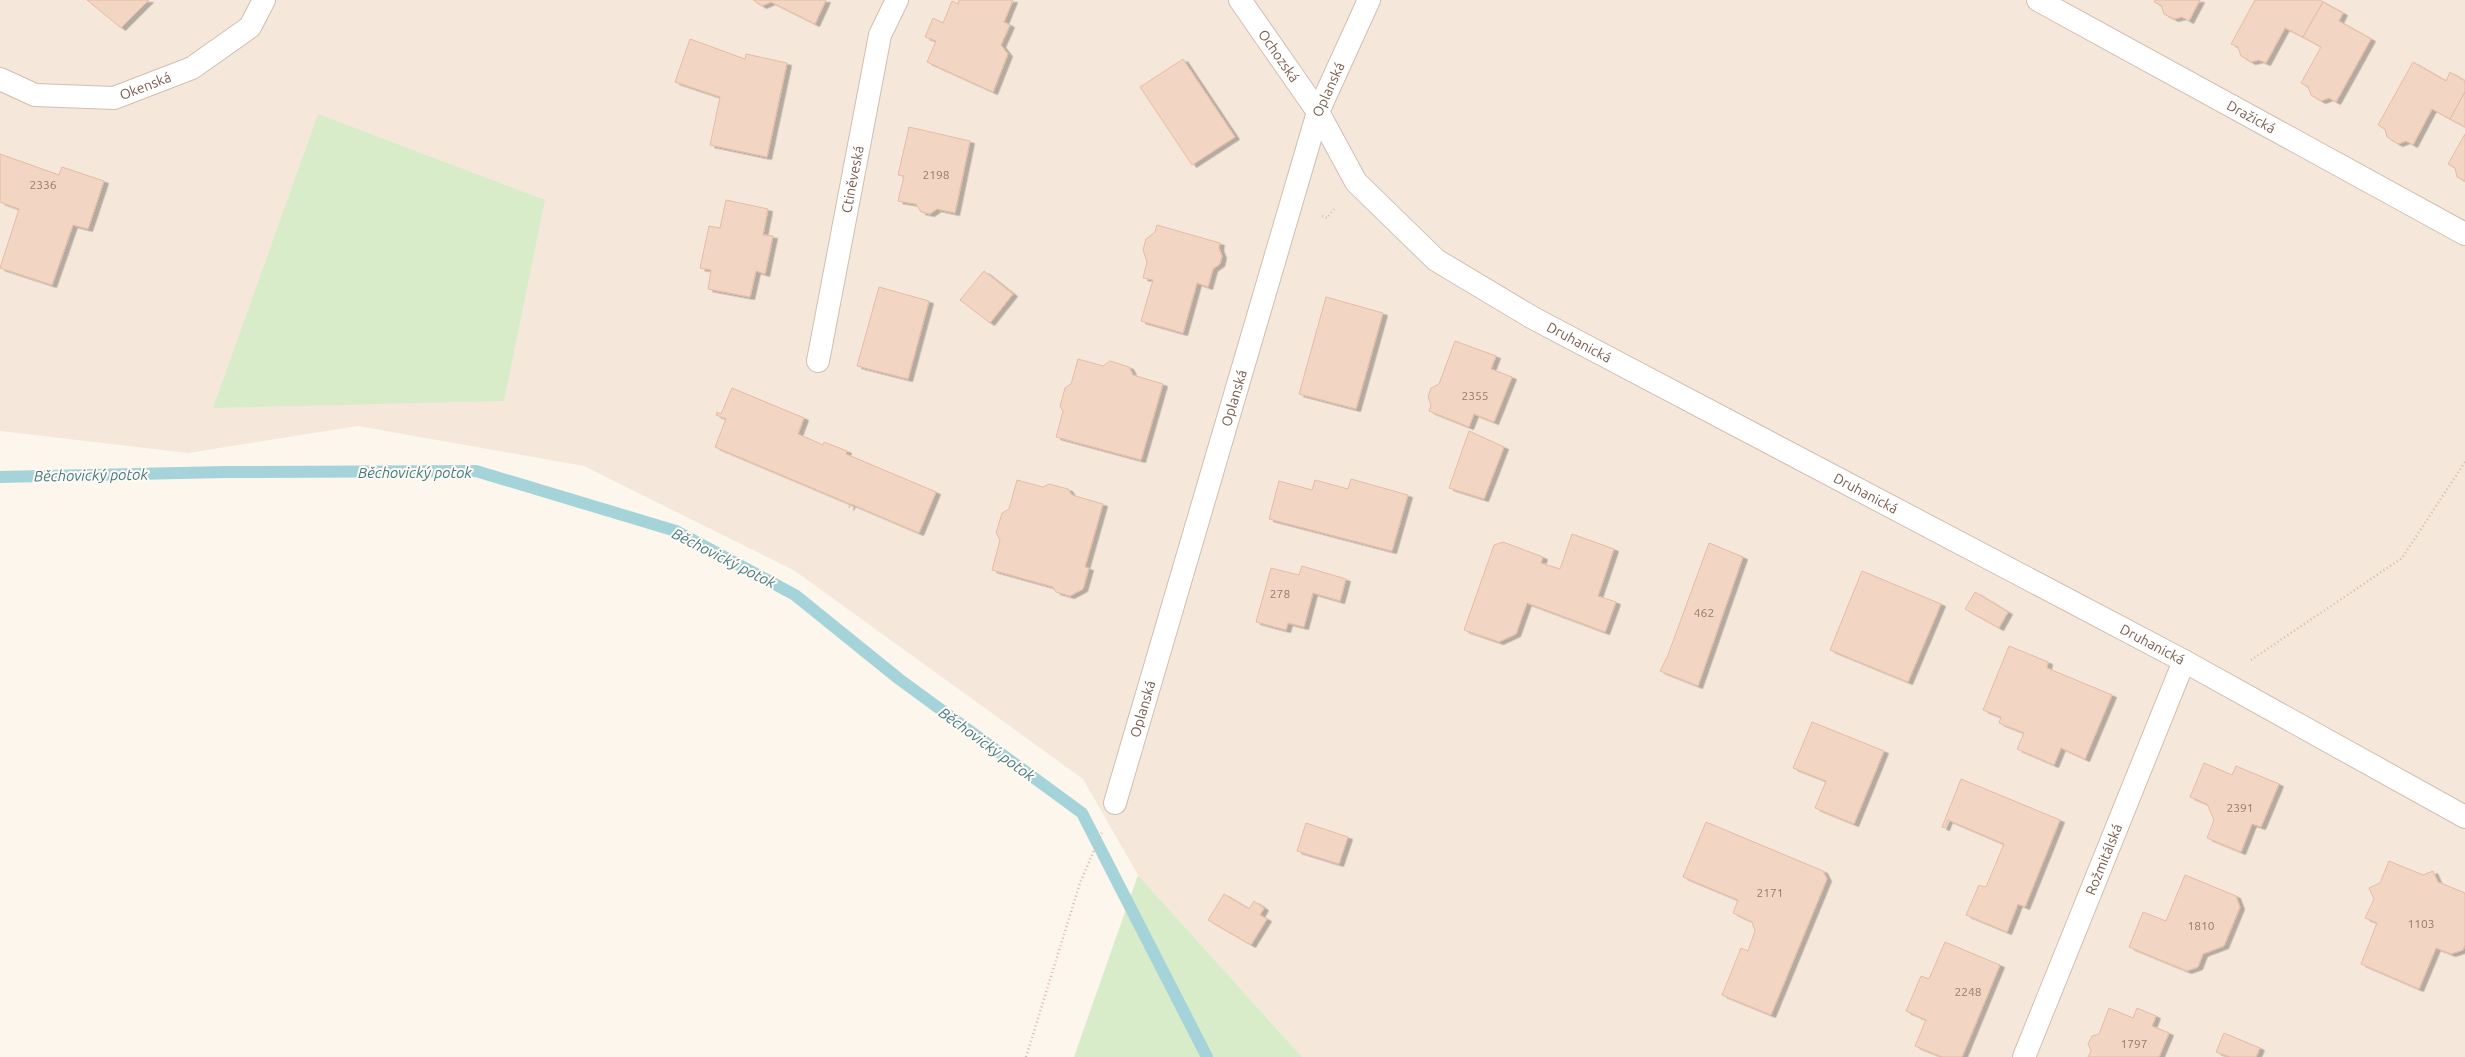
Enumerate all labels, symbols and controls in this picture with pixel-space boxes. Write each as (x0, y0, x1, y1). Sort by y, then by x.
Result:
street label: Ochozská (1255, 27, 1303, 85)
street label: Oplanská (1309, 60, 1348, 119)
street label: Okenská (117, 69, 173, 103)
street label: Dražická (2224, 97, 2278, 137)
street label: Ctiněveská (838, 144, 867, 214)
house number: 2198 (922, 168, 950, 181)
house number: 2336 (29, 178, 57, 191)
street label: Druhanická (1544, 319, 1614, 366)
street label: Oplanská (1218, 368, 1250, 428)
house number: 2355 (1461, 389, 1489, 402)
water label: Běchovický potok (358, 464, 472, 481)
water label: Běchovický potok (34, 466, 148, 484)
street label: Druhanická (1831, 470, 1901, 517)
water label: Běchovický potok (669, 525, 779, 592)
house number: 278 (1270, 587, 1290, 600)
house number: 462 (1694, 606, 1714, 619)
street label: Druhanická (2117, 621, 2187, 668)
street label: Oplanská (1127, 679, 1159, 739)
water label: Běchovický potok (936, 704, 1038, 785)
house number: 2391 (2226, 801, 2254, 814)
street label: Rožmitálská (2082, 822, 2125, 897)
house number: 2171 (1756, 886, 1784, 899)
house number: 1103 (2407, 917, 2435, 930)
house number: 1810 (2187, 919, 2215, 932)
house number: 2248 (1954, 985, 1982, 998)
house number: 1797 (2120, 1037, 2148, 1050)

